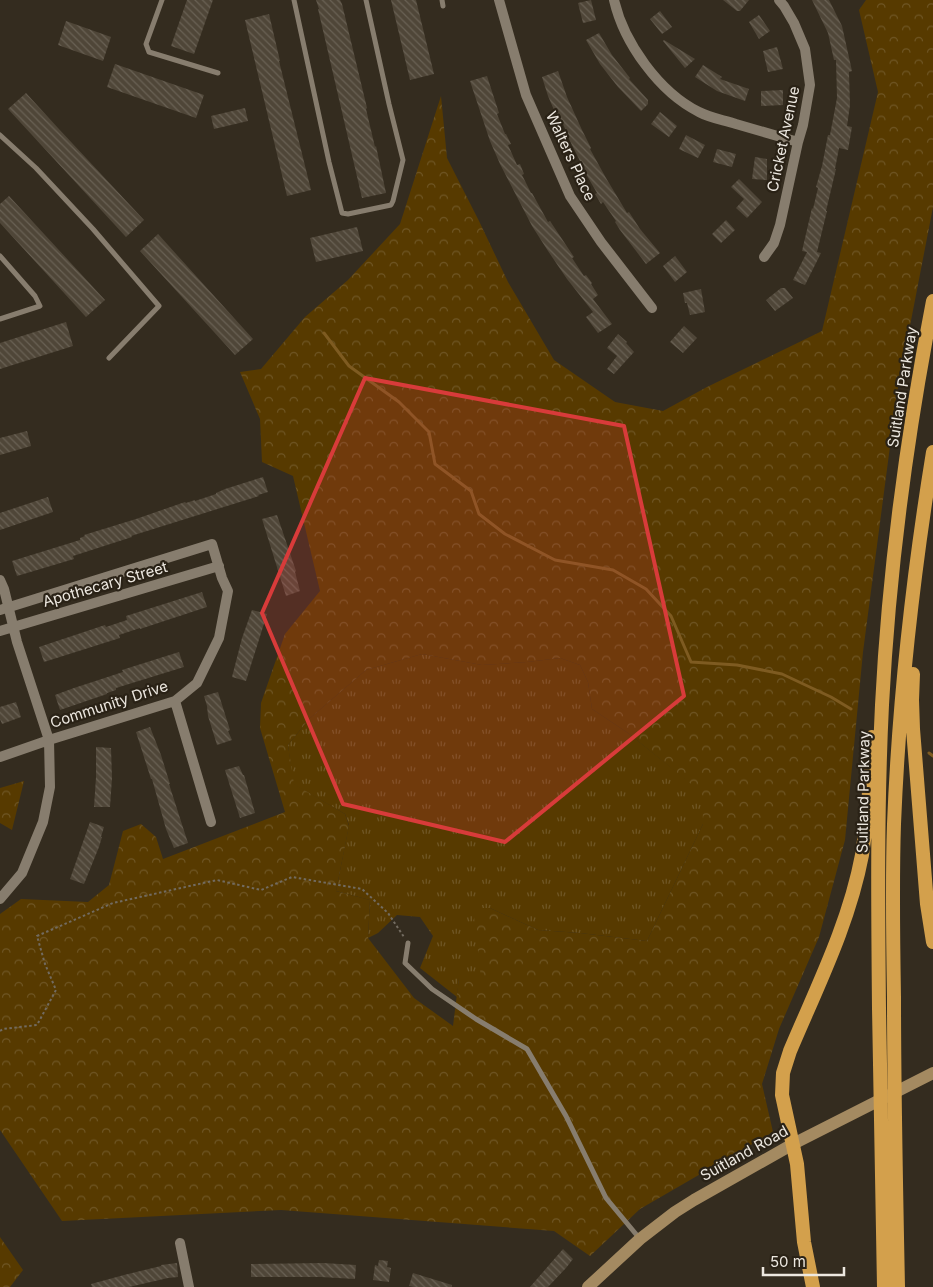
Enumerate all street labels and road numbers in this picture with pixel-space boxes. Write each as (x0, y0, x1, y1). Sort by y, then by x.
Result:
street label: Cricket Avenue (763, 84, 803, 194)
street label: Walters Place (542, 108, 600, 204)
street label: Suitland Parkway (883, 325, 921, 449)
street label: Apothecary Street (40, 557, 170, 611)
street label: Community Drive (48, 676, 170, 732)
street label: Suitland Parkway (852, 730, 874, 853)
street label: Suitland Road (697, 1121, 791, 1185)

